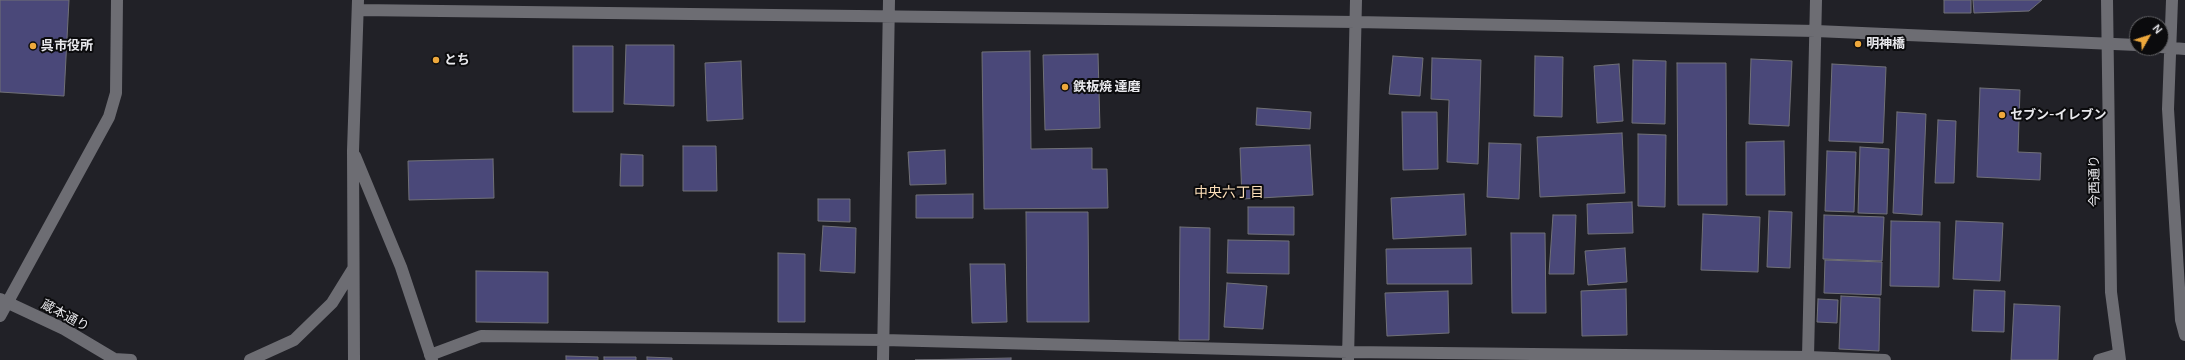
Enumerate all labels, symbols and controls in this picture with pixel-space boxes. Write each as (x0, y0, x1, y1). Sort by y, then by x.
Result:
north arrow (2129, 16, 2169, 56)
text: N (2150, 21, 2166, 37)
place label: 明神橋 (1866, 36, 1905, 52)
place label: 呉市役所 (41, 38, 93, 54)
marker: 明神橋 (1853, 39, 1863, 49)
marker: 呉市役所 (28, 41, 38, 51)
place label: とち (444, 52, 470, 68)
marker: とち (431, 55, 441, 65)
place label: 鉄板焼 達磨 (1073, 79, 1141, 95)
marker: 鉄板焼 達磨 (1060, 82, 1070, 92)
place label: セブン-イレブン (2010, 107, 2106, 123)
marker: セブン-イレブン (1997, 110, 2007, 120)
street label: 今西通り (2087, 155, 2103, 207)
district label: 中央六丁目 (1194, 185, 1264, 201)
street label: 蔵本通り (38, 297, 92, 335)

